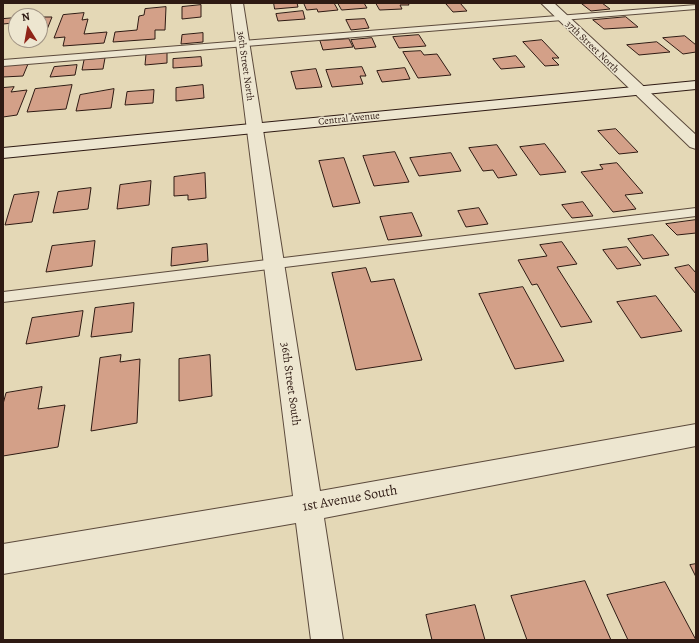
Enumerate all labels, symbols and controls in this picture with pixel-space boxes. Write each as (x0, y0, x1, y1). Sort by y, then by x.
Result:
north arrow (8, 8, 48, 48)
text: N (20, 9, 31, 25)
street label: 37th Street North (563, 18, 621, 76)
street label: 36th Street North (234, 30, 256, 102)
street label: Central Avenue (318, 110, 380, 128)
street label: 36th Street South (277, 341, 303, 427)
street label: 1st Avenue South (301, 482, 399, 516)

